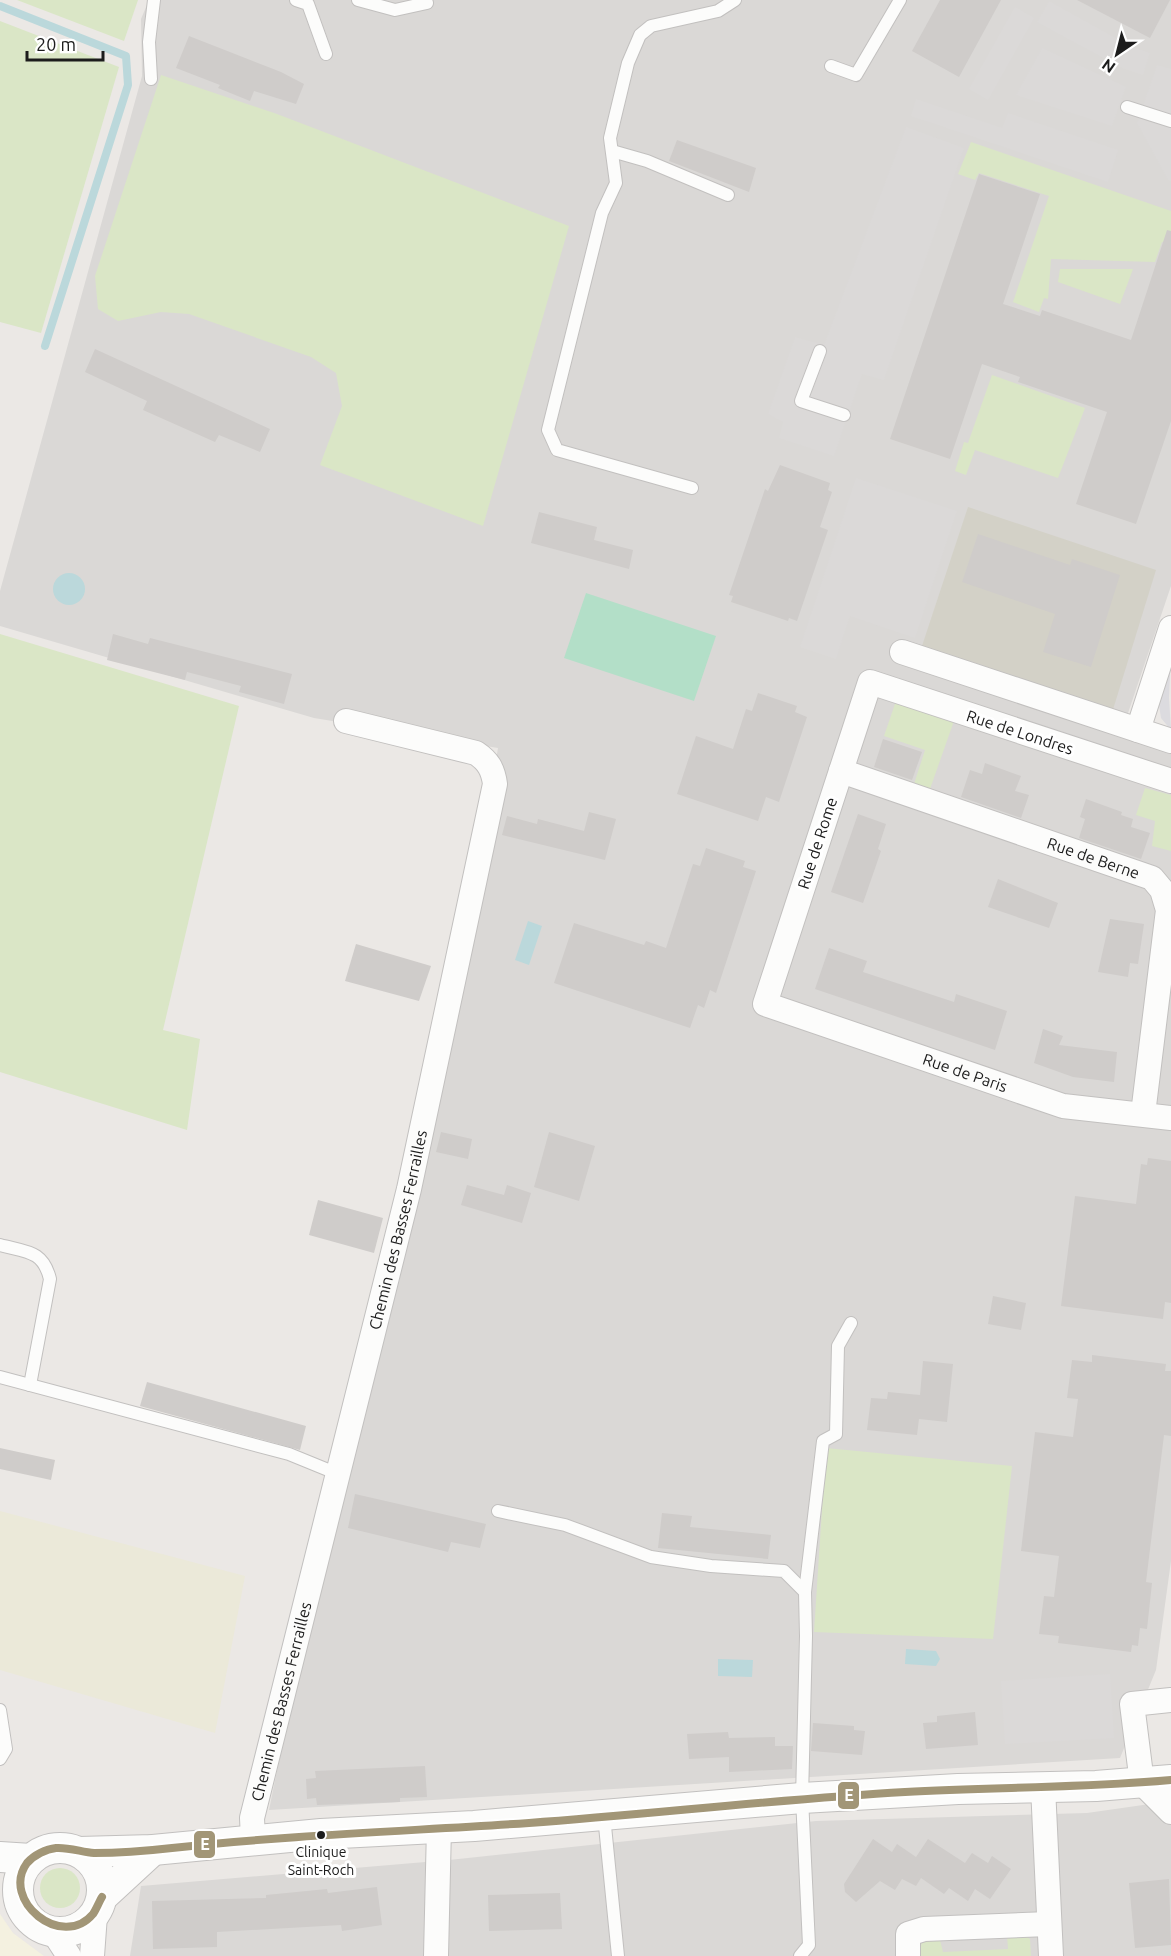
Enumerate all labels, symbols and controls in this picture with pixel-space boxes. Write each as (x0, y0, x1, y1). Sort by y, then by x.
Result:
scale bar (27, 24, 104, 62)
north arrow (1087, 24, 1147, 84)
text: 20 m (36, 34, 76, 54)
text: N (1098, 55, 1118, 77)
street label: Rue de Londres (964, 706, 1076, 758)
street label: Rue de Rome (794, 795, 840, 891)
street label: Rue de Berne (1045, 834, 1142, 882)
street label: Rue de Paris (920, 1050, 1010, 1095)
street label: Chemin des Basses Ferrailles (365, 1128, 430, 1332)
street label: Chemin des Basses Ferrailles (248, 1600, 315, 1803)
line badge: E (837, 1781, 860, 1810)
text: E (844, 1786, 854, 1804)
marker: Clinique Saint-Roch (315, 1829, 327, 1841)
line badge: E (193, 1830, 216, 1859)
text: E (200, 1835, 210, 1853)
place label: Clinique Saint-Roch (288, 1844, 354, 1878)

